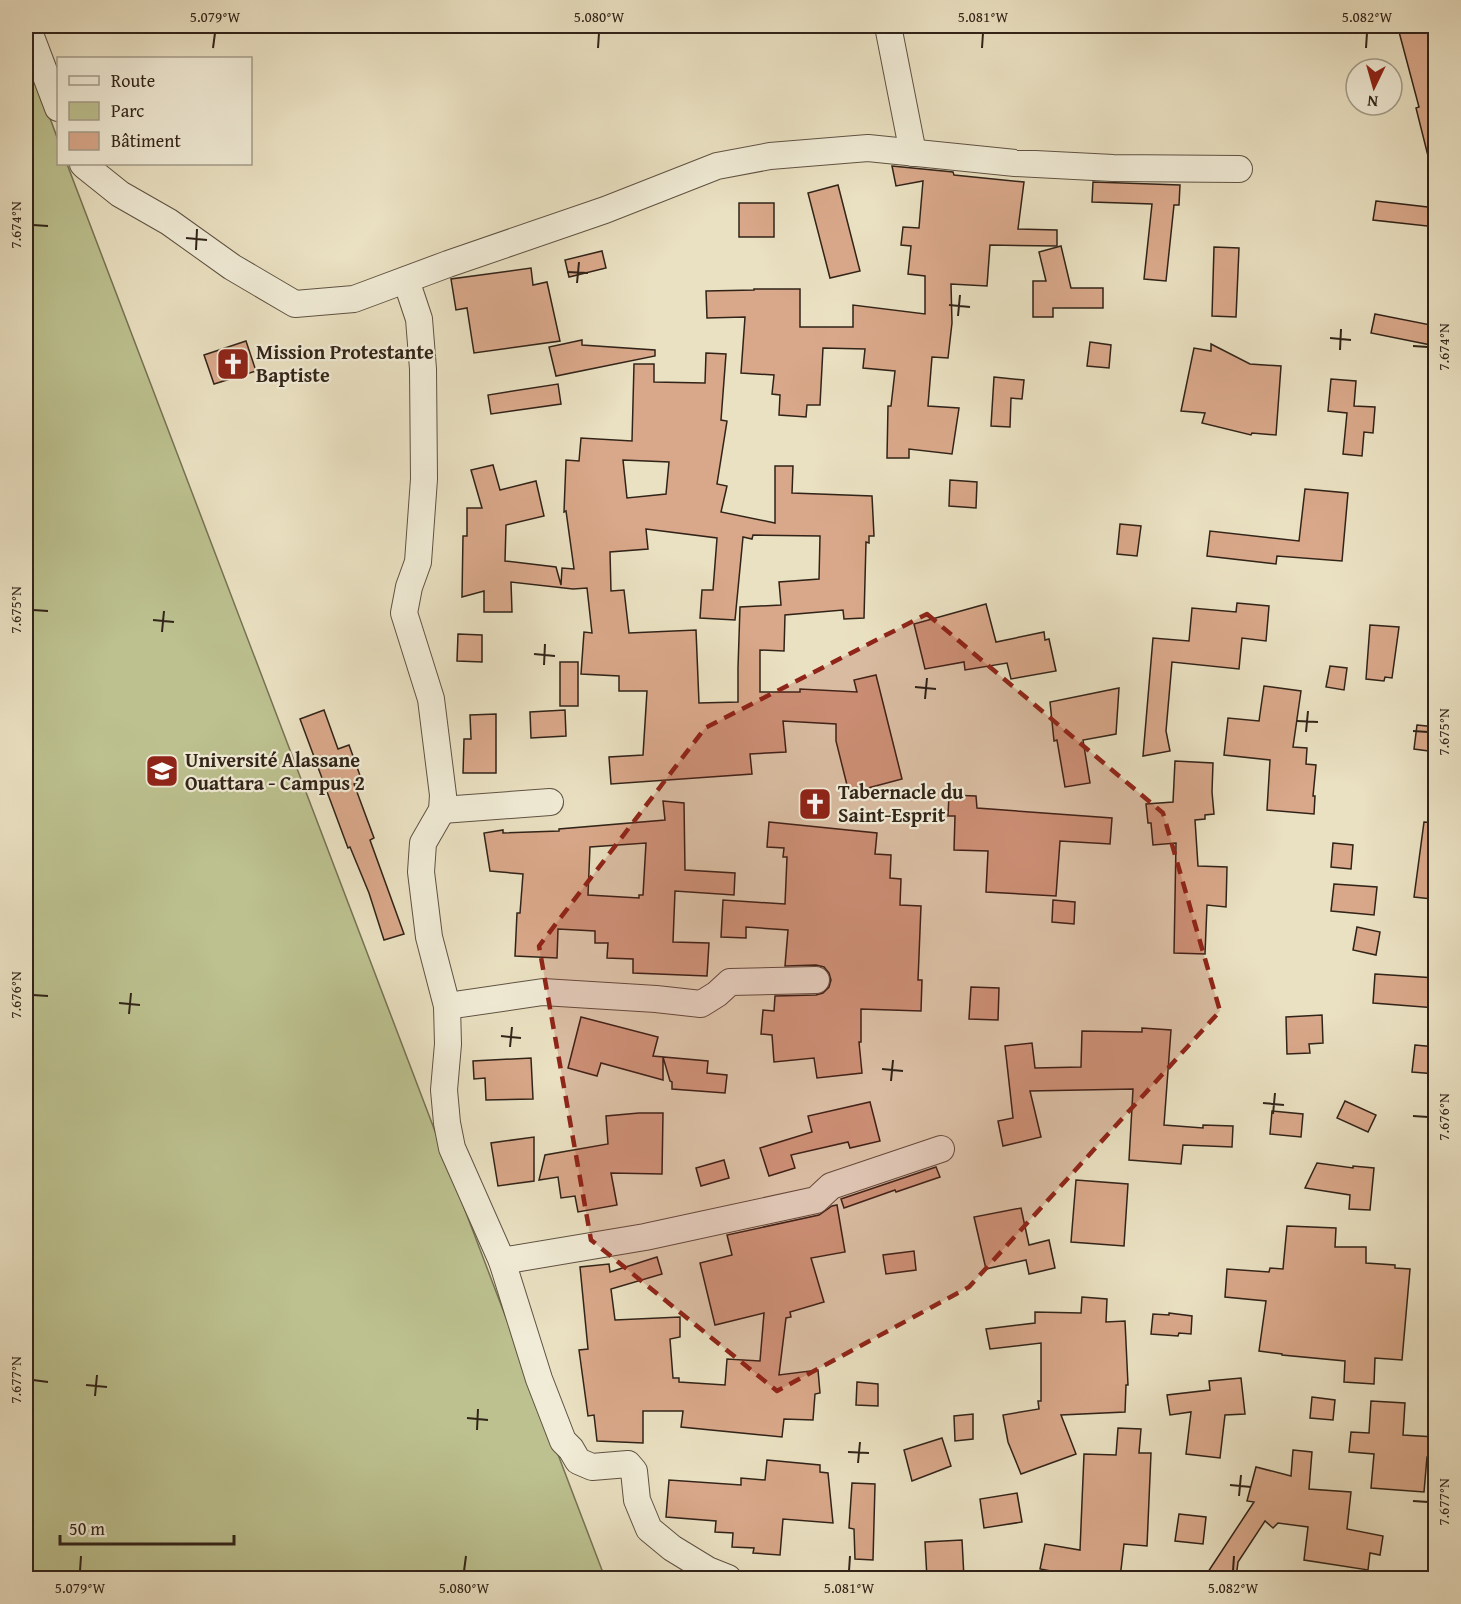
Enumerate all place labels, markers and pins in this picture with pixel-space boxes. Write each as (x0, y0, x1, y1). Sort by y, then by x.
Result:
place label: Mission Protestante Baptiste (256, 337, 434, 389)
church icon: Mission Protestante Baptiste (215, 346, 251, 382)
place label: Université Alassane Ouattara - Campus 2 (185, 745, 365, 797)
school or university icon: Université Alassane Ouattara - Campus 2 (144, 753, 180, 789)
place label: Tabernacle du Saint-Esprit (838, 777, 964, 829)
church icon: Tabernacle du Saint-Esprit (797, 786, 833, 822)

